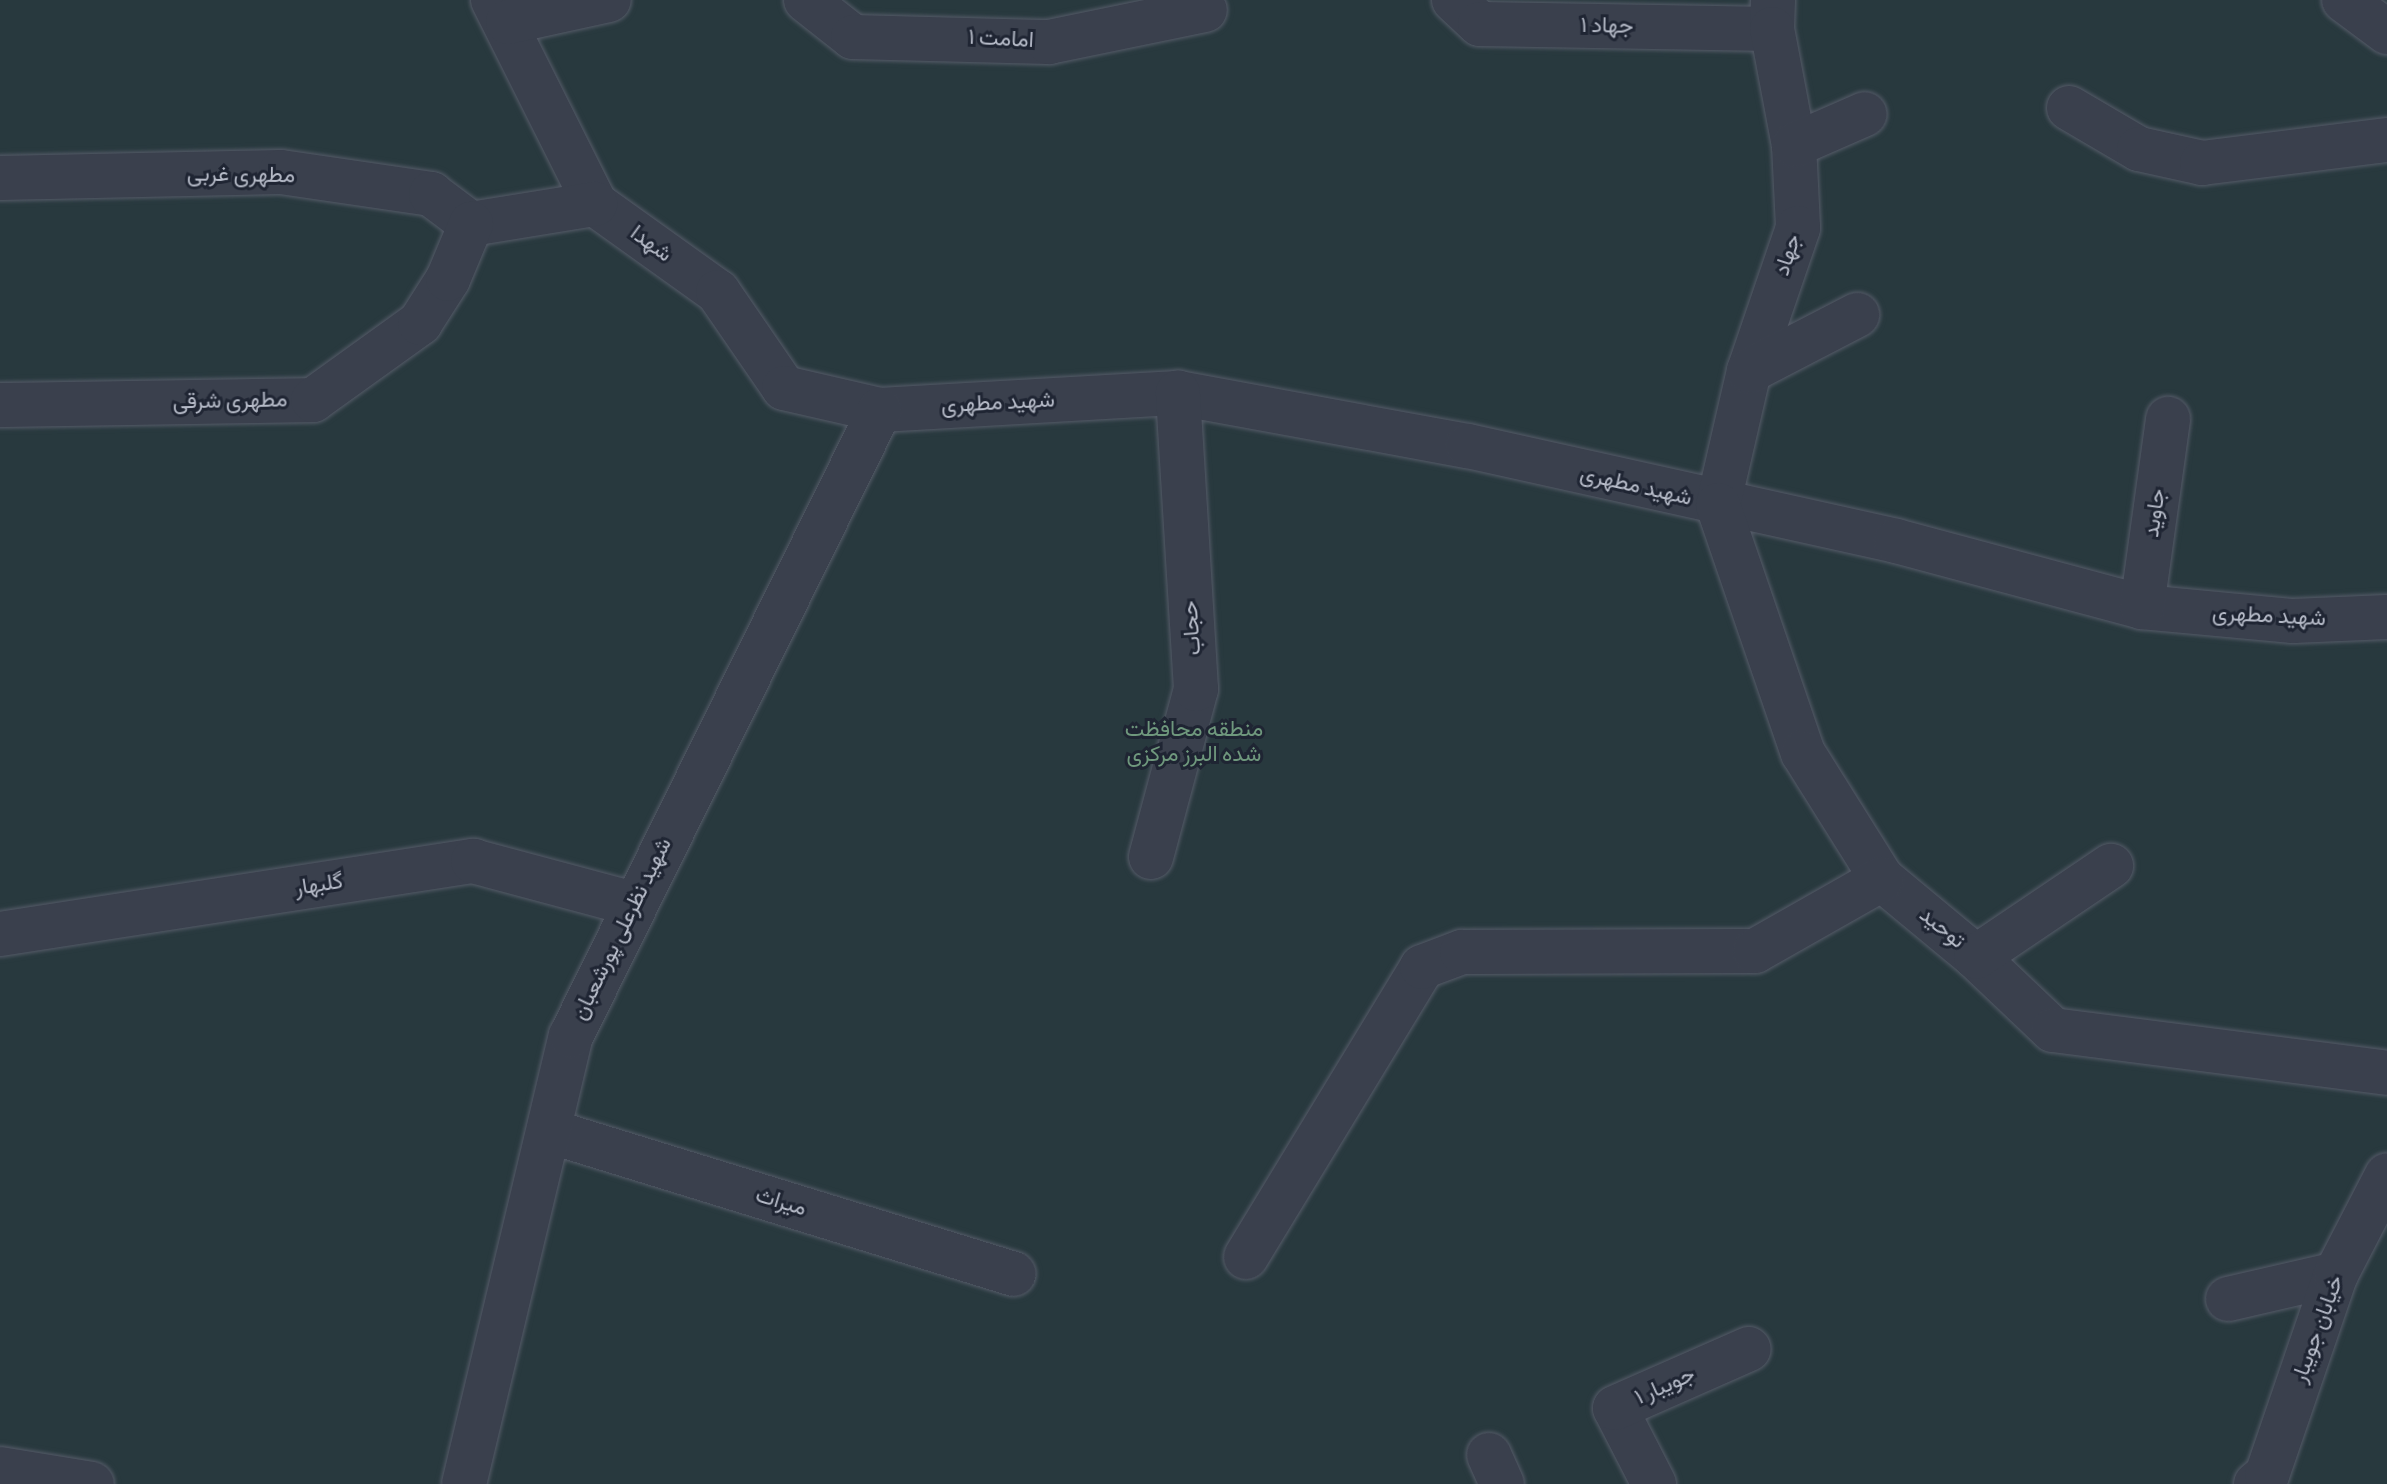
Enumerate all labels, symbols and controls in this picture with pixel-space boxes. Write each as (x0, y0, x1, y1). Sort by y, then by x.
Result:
street label: جهاد ۱ (1580, 12, 1634, 40)
street label: امامت ۱ (968, 24, 1034, 54)
street label: مطهری غربی (187, 161, 295, 189)
street label: شهدا (625, 220, 677, 268)
street label: جهاد (1769, 231, 1807, 279)
street label: مطهری شرقی (172, 387, 288, 415)
street label: شهید مطهری (940, 387, 1056, 419)
street label: شهید مطهری (1578, 460, 1694, 512)
street label: جاوید (2139, 487, 2171, 539)
street label: حجاب (1177, 600, 1207, 656)
street label: شهید مطهری (2211, 600, 2327, 632)
park label: منطقه محافظت شده البرز مرکزی (1125, 716, 1263, 768)
street label: شهید نظرعلی پورشعبان (566, 834, 678, 1024)
street label: گلبهار (293, 868, 345, 902)
street label: توحید (1914, 902, 1970, 954)
street label: میراث (752, 1182, 810, 1222)
street label: خیابان جویبار (2286, 1272, 2350, 1386)
street label: جویبار ۱ (1631, 1361, 1699, 1411)

